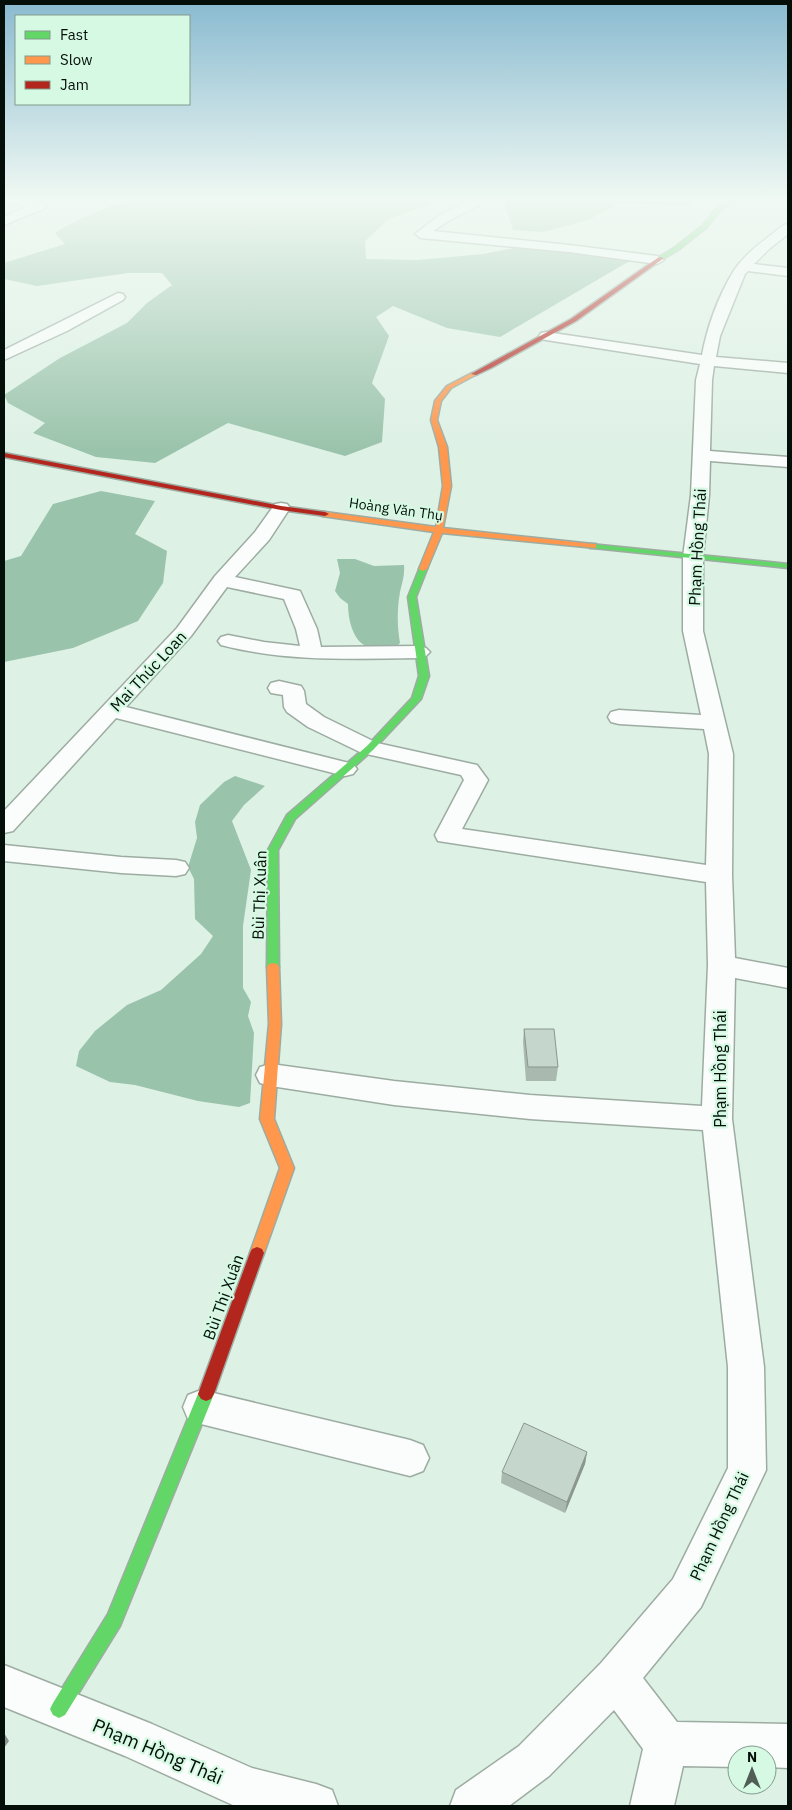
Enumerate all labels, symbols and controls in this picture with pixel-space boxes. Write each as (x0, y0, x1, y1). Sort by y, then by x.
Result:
legend (15, 15, 190, 105)
text: Fast (60, 25, 88, 44)
text: Slow (60, 50, 93, 69)
text: Jam (60, 75, 89, 94)
street label: Phạm Hồng Thái (684, 488, 710, 606)
street label: Hoàng Văn Thụ (348, 494, 444, 524)
street label: Mai Thúc Loan (106, 627, 190, 715)
street label: Bùi Thị Xuân (247, 850, 271, 940)
street label: Phạm Hồng Thái (710, 1010, 730, 1128)
street label: Bùi Thị Xuân (198, 1251, 248, 1343)
street label: Phạm Hồng Thái (685, 1469, 753, 1583)
street label: Phạm Hồng Thái (89, 1713, 227, 1789)
north arrow (727, 1745, 777, 1795)
text: N (747, 1748, 757, 1766)

